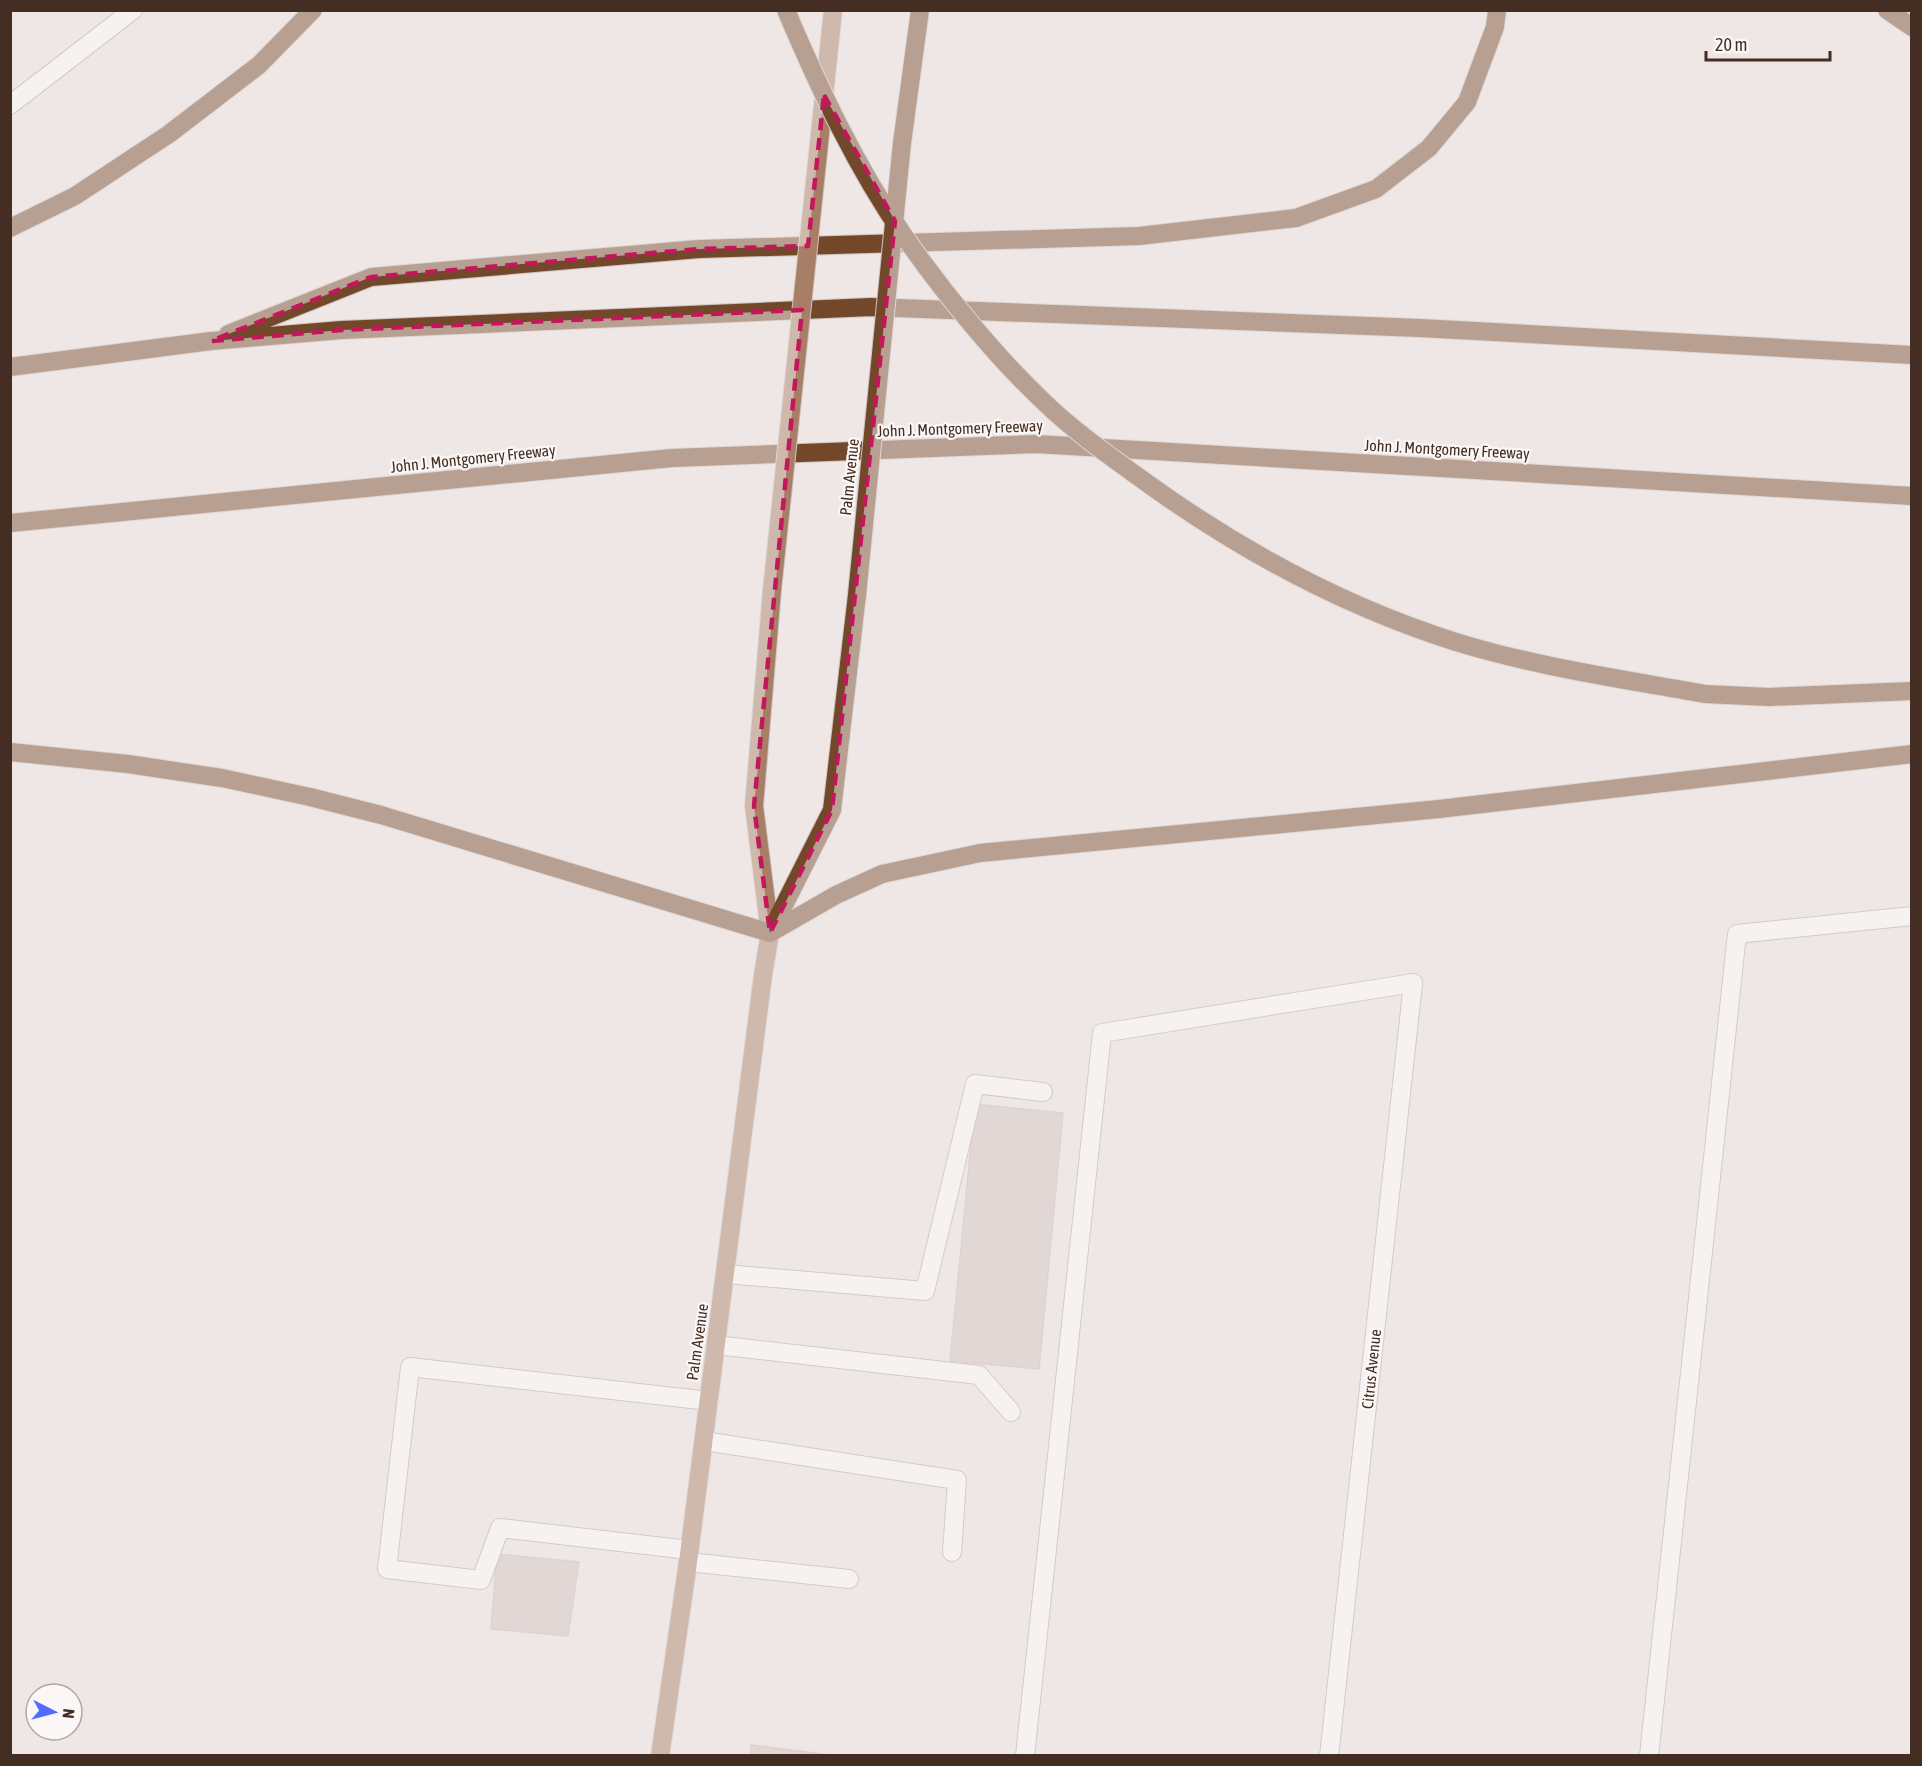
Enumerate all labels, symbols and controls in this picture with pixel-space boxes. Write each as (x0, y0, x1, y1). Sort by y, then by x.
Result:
scale bar (1706, 24, 1830, 62)
text: 20 m (1715, 34, 1747, 55)
street label: John J. Montgomery Freeway (877, 416, 1044, 441)
street label: John J. Montgomery Freeway (1364, 436, 1531, 463)
street label: Palm Avenue (836, 438, 862, 516)
street label: John J. Montgomery Freeway (390, 440, 557, 477)
street label: Palm Avenue (683, 1303, 711, 1381)
street label: Citrus Avenue (1358, 1328, 1384, 1410)
north arrow (24, 1682, 84, 1742)
text: N (59, 1708, 78, 1719)

